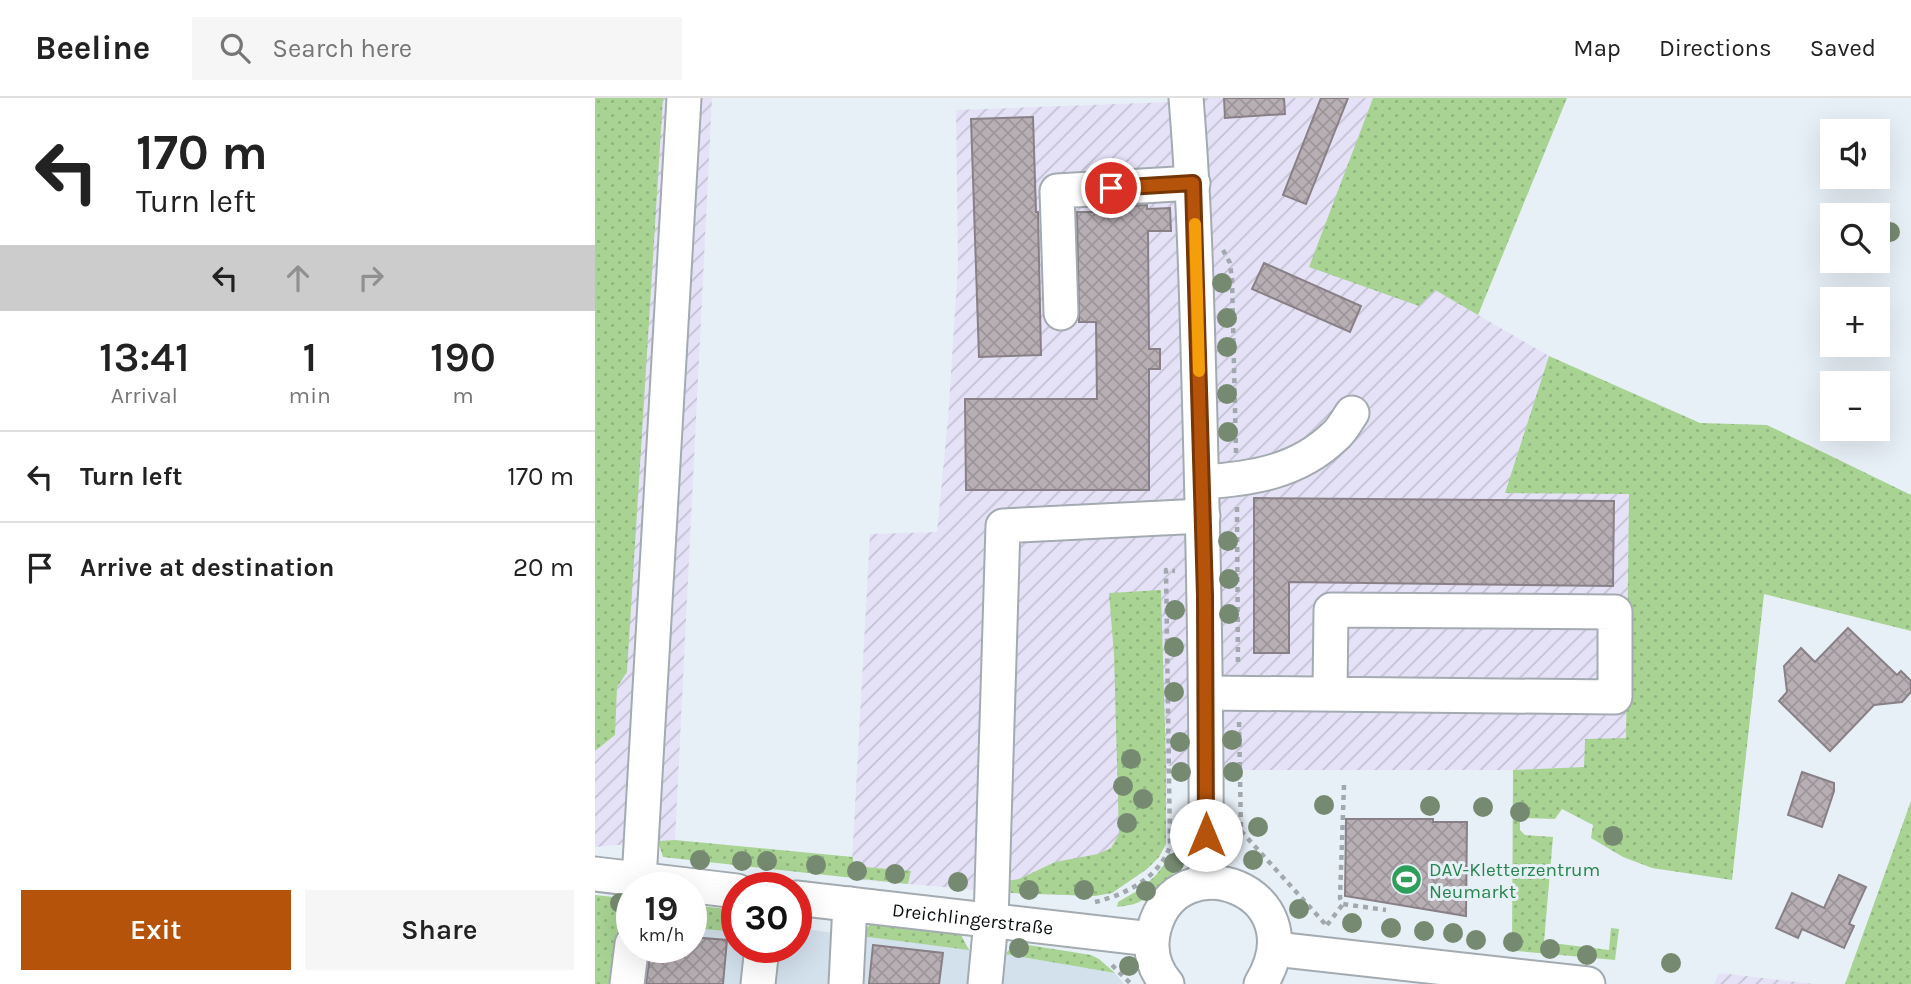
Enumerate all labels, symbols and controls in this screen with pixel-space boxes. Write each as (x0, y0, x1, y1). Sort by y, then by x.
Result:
search box (192, 17, 682, 80)
text: Beeline (35, 29, 150, 67)
icon: search (216, 29, 254, 67)
text: Search here (272, 33, 412, 64)
text: Map (1573, 34, 1621, 62)
text: Directions (1659, 34, 1772, 62)
text: Saved (1810, 34, 1876, 62)
map controls (1820, 119, 1890, 441)
button: sound (1820, 119, 1890, 189)
text: 170 m (136, 124, 268, 181)
icon: left (21, 126, 112, 217)
pin (1081, 158, 1141, 218)
icon: arrive (1092, 169, 1130, 207)
text: Turn left (136, 183, 256, 220)
button: search (1820, 203, 1890, 273)
icon: left (206, 259, 244, 297)
icon: ahead (279, 259, 317, 297)
icon: right (352, 259, 390, 297)
button: + (1820, 287, 1890, 357)
text: 13:41 (99, 332, 190, 382)
text: 1 (302, 332, 317, 382)
text: 190 (430, 332, 496, 382)
button: − (1820, 371, 1890, 441)
text: Arrival (111, 382, 178, 409)
text: min (289, 382, 331, 409)
text: m (452, 382, 474, 409)
icon: left (21, 458, 59, 496)
text: Turn left (80, 461, 182, 492)
text: 170 m (507, 461, 574, 492)
icon: arrive (21, 549, 59, 587)
text: Arrive at destination (80, 552, 334, 583)
text: 20 m (513, 552, 574, 583)
position arrow (1169, 798, 1243, 872)
place label: DAV-Kletterzentrum Neumarkt (1429, 859, 1600, 903)
sports icon: DAV-Kletterzentrum Neumarkt (1389, 863, 1423, 897)
speed limit sign: 30 (721, 872, 812, 963)
text: 19 (645, 888, 678, 929)
button: Exit (21, 890, 291, 970)
button: Share (305, 890, 574, 970)
street label: Dreichlingerstraße (891, 899, 1054, 940)
text: km/h (639, 924, 684, 946)

